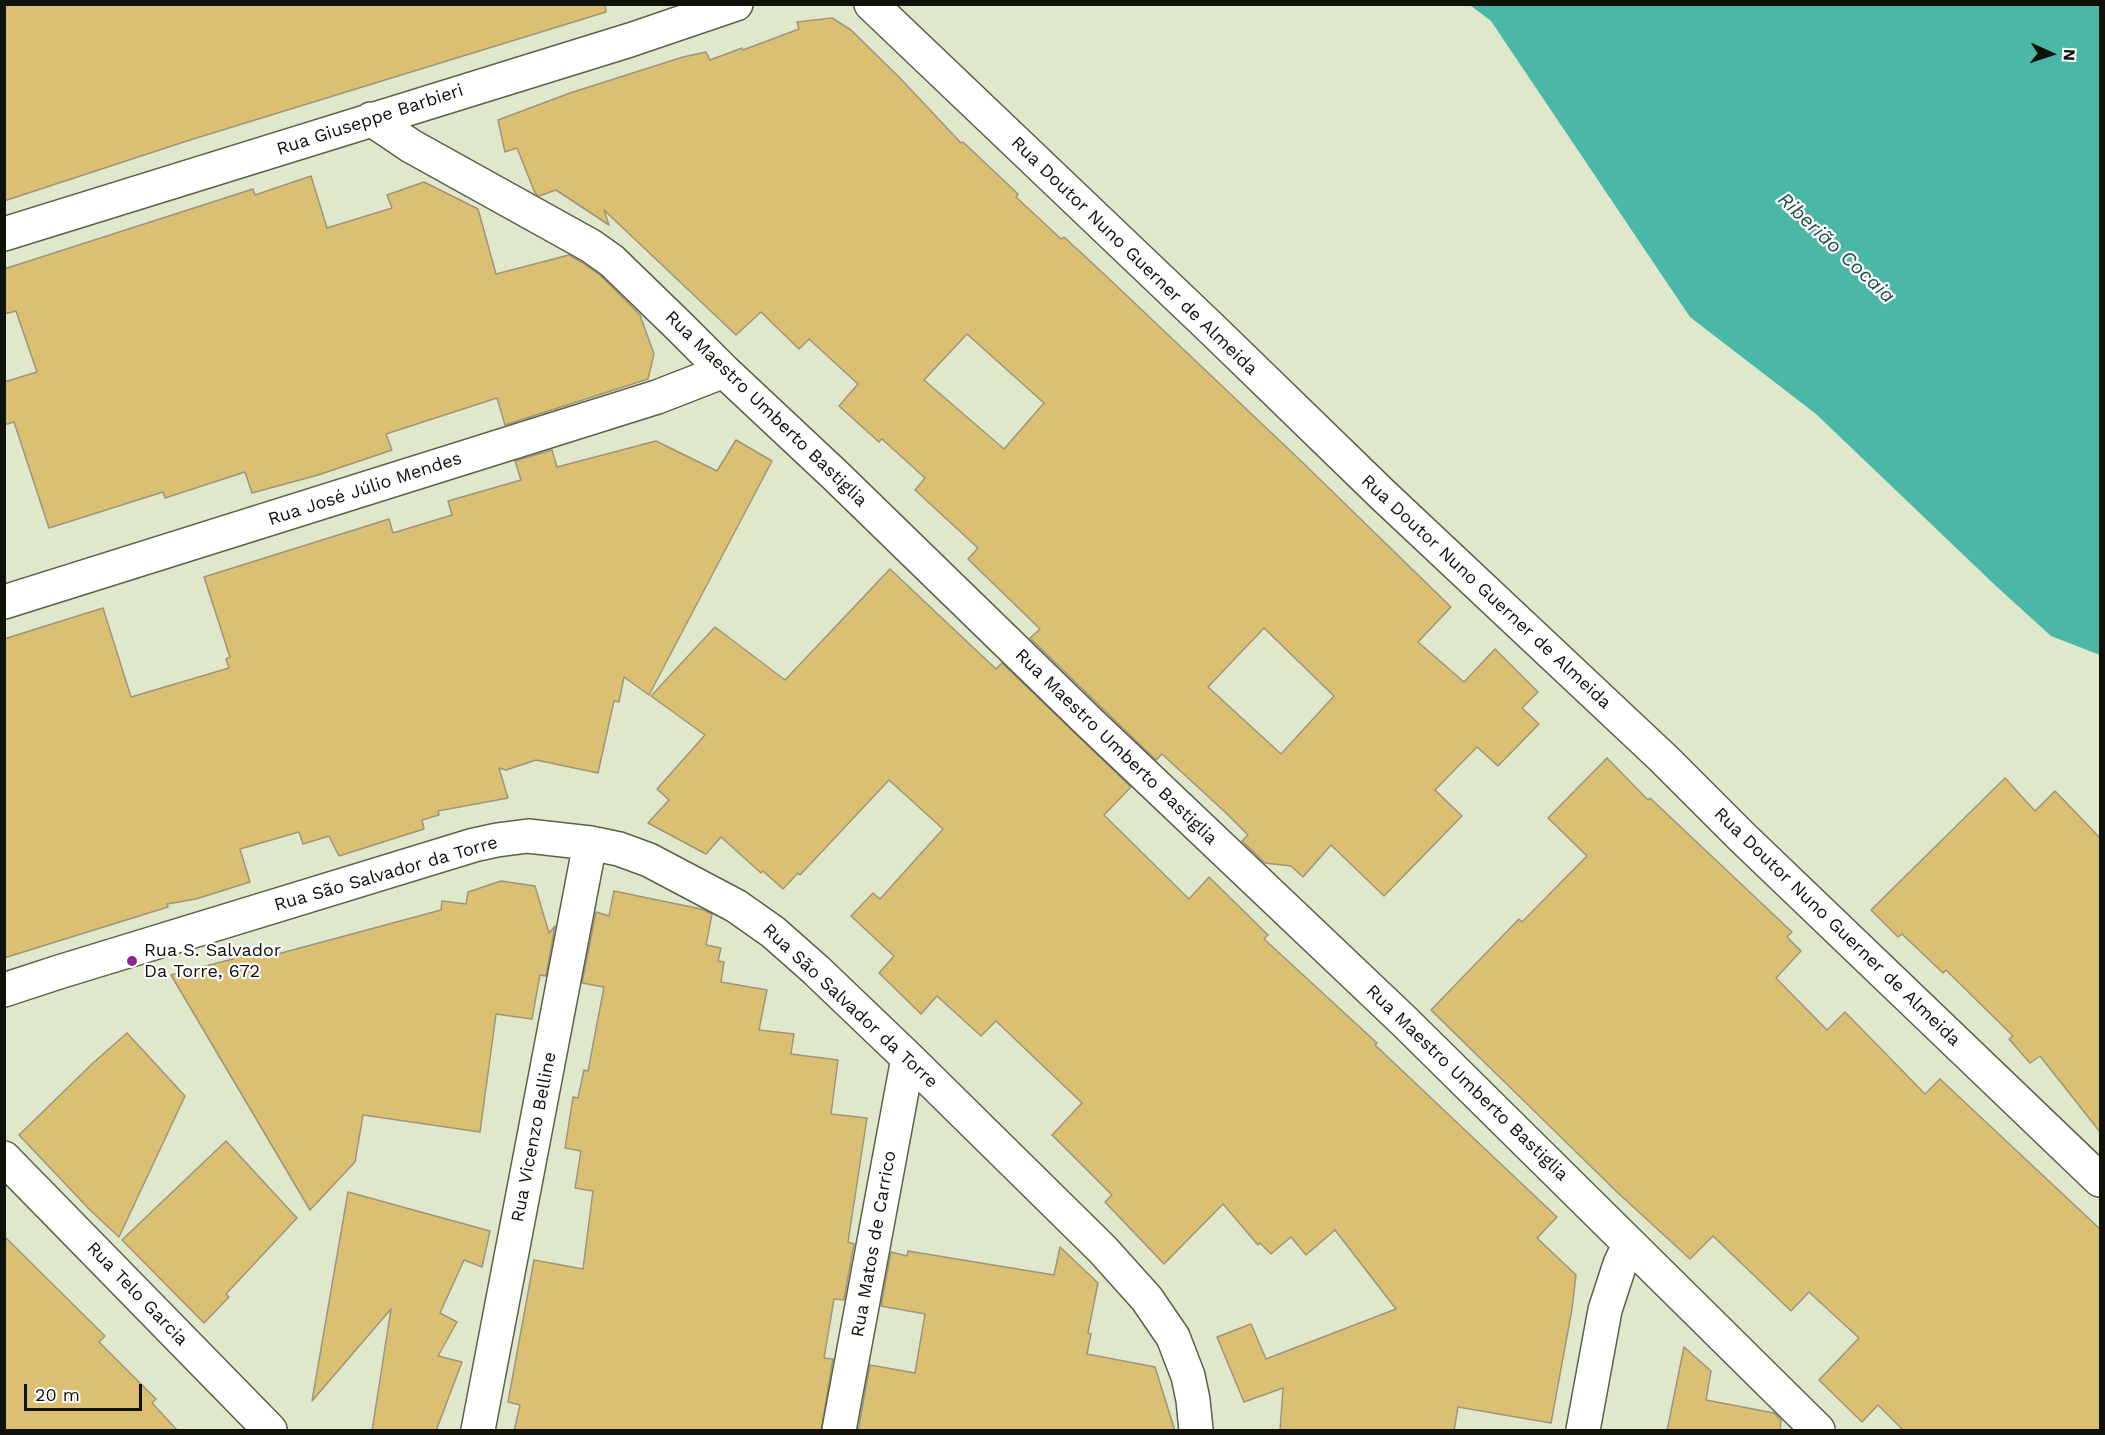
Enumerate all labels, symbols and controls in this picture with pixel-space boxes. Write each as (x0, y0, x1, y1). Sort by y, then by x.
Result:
north arrow (2021, 24, 2081, 84)
text: N (2060, 49, 2079, 61)
street label: Rua Giuseppe Barbieri (274, 80, 466, 160)
street label: Rua Doutor Nuno Guerner de Almeida (1006, 132, 1262, 380)
water label: Riberião Cocaia (1773, 188, 1899, 308)
street label: Rua Maestro Umberto Bastiglia (660, 307, 872, 511)
street label: Rua José Júlio Mendes (265, 447, 465, 531)
street label: Rua Doutor Nuno Guerner de Almeida (1356, 470, 1616, 714)
street label: Rua Maestro Umberto Bastiglia (1010, 645, 1222, 849)
street label: Rua Doutor Nuno Guerner de Almeida (1709, 803, 1965, 1051)
street label: Rua São Salvador da Torre (272, 832, 500, 916)
street label: Rua São Salvador da Torre (758, 919, 942, 1093)
place label: Rua S. Salvador Da Torre, 672 (144, 940, 281, 982)
marker: Rua S. Salvador Da Torre, 672 (125, 954, 139, 968)
street label: Rua Maestro Umberto Bastiglia (1361, 981, 1573, 1185)
street label: Rua Vicenzo Belline (507, 1050, 561, 1224)
street label: Rua Matos de Carrico (847, 1149, 901, 1339)
street label: Rua Telo Garcia (82, 1237, 192, 1351)
scale bar (27, 1372, 146, 1410)
text: 20 m (35, 1384, 80, 1405)

